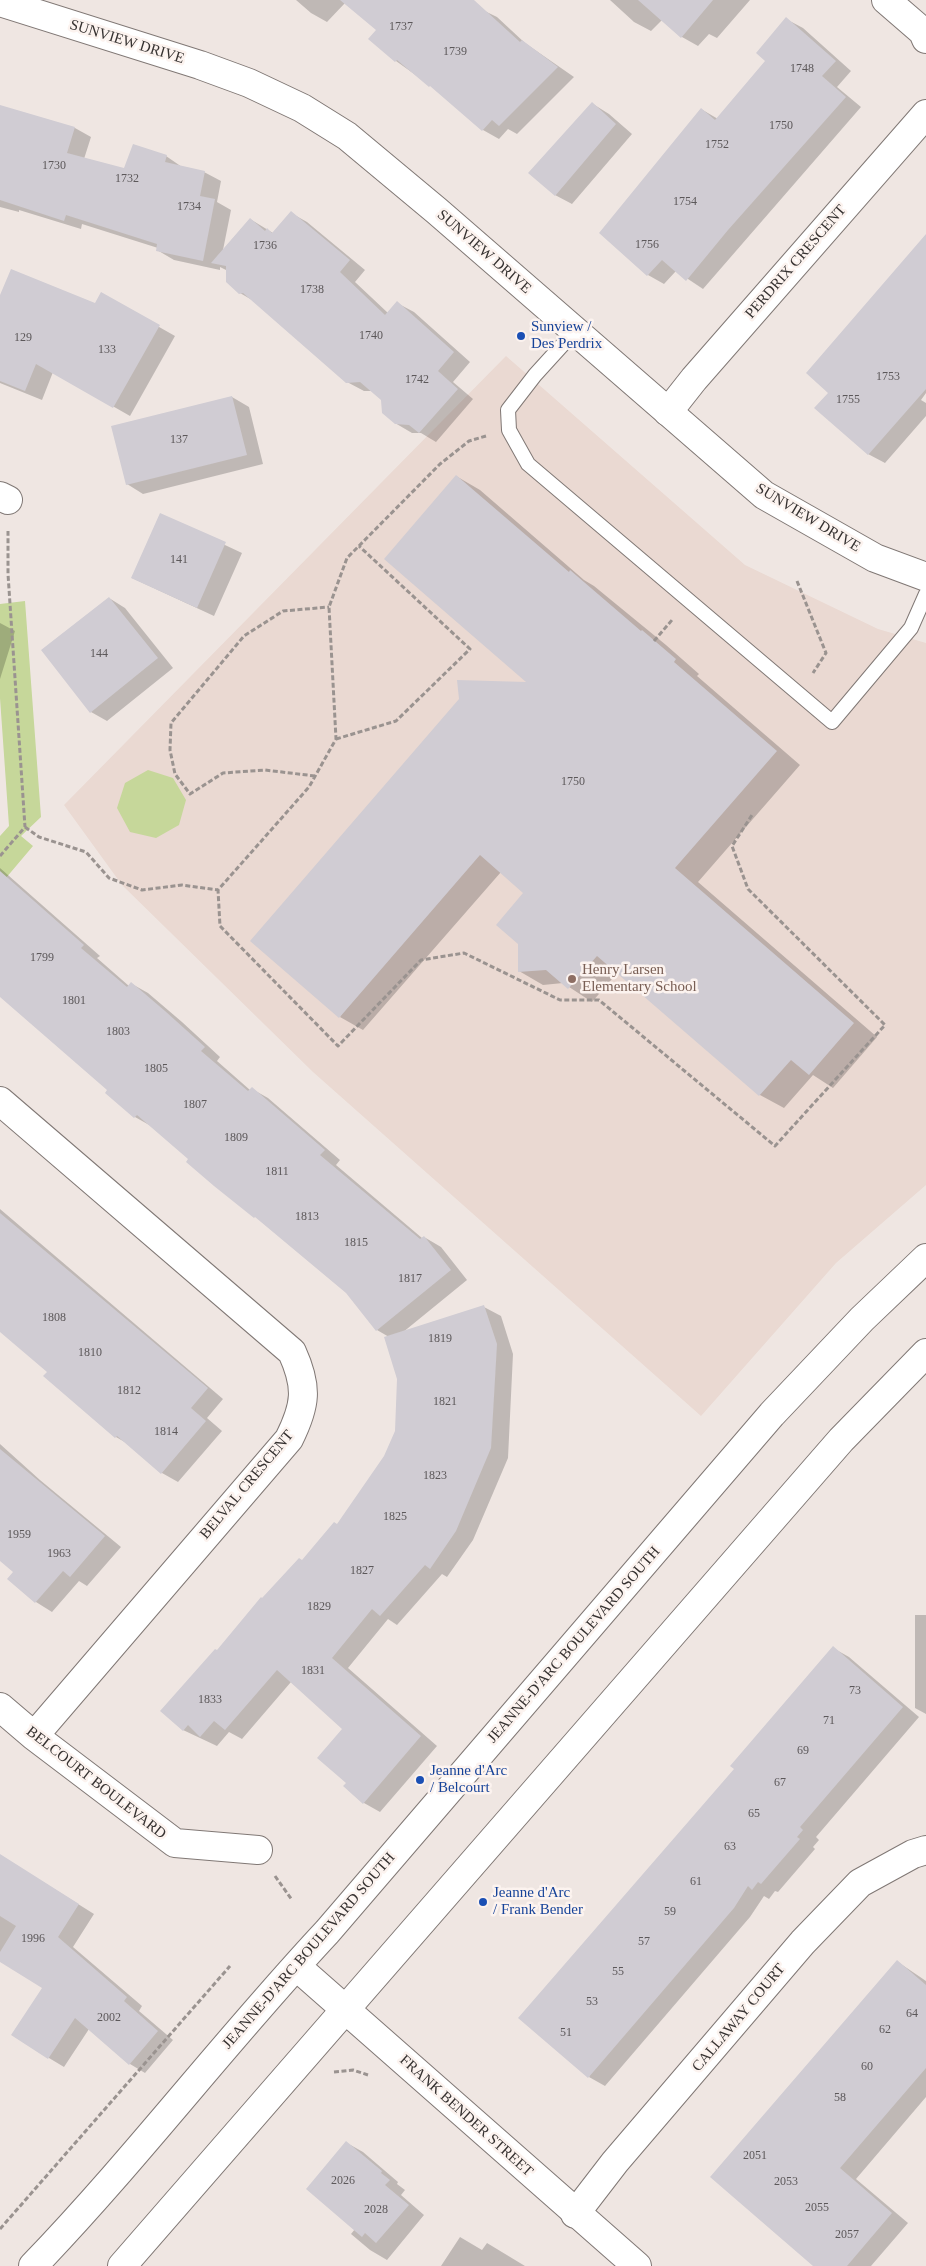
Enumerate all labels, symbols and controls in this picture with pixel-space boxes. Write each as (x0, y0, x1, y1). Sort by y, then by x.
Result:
street label: SUNVIEW DRIVE (68, 16, 186, 68)
house number: 1737 (389, 20, 413, 34)
house number: 1739 (443, 45, 467, 59)
house number: 1748 (790, 62, 814, 76)
house number: 1750 (769, 119, 793, 133)
house number: 1752 (705, 138, 729, 152)
house number: 1730 (42, 159, 66, 173)
house number: 1732 (115, 172, 139, 186)
house number: 1754 (673, 195, 697, 209)
house number: 1734 (177, 200, 201, 214)
street label: PERDRIX CRESCENT (742, 202, 850, 322)
street label: SUNVIEW DRIVE (433, 206, 535, 298)
house number: 1756 (635, 238, 659, 252)
house number: 1736 (253, 239, 277, 253)
house number: 1738 (300, 283, 324, 297)
place label: Sunview / Des Perdrix (531, 318, 602, 353)
house number: 1740 (359, 329, 383, 343)
marker: Sunview / Des Perdrix (515, 330, 527, 342)
house number: 129 (14, 331, 32, 345)
house number: 133 (98, 343, 116, 357)
house number: 1753 (876, 370, 900, 384)
house number: 1742 (405, 373, 429, 387)
house number: 1755 (836, 393, 860, 407)
house number: 137 (170, 433, 188, 447)
street label: SUNVIEW DRIVE (752, 480, 864, 556)
house number: 141 (170, 553, 188, 567)
house number: 144 (90, 647, 108, 661)
house number: 1750 (561, 775, 585, 789)
house number: 1799 (30, 951, 54, 965)
place label: Henry Larsen Elementary School (582, 961, 697, 996)
marker: Henry Larsen Elementary School (566, 973, 578, 985)
house number: 1801 (62, 994, 86, 1008)
house number: 1803 (106, 1025, 130, 1039)
house number: 1805 (144, 1062, 168, 1076)
house number: 1807 (183, 1098, 207, 1112)
house number: 1809 (224, 1131, 248, 1145)
house number: 1811 (265, 1165, 289, 1179)
house number: 1813 (295, 1210, 319, 1224)
house number: 1815 (344, 1236, 368, 1250)
house number: 1817 (398, 1272, 422, 1286)
house number: 1808 (42, 1311, 66, 1325)
house number: 1819 (428, 1332, 452, 1346)
house number: 1810 (78, 1346, 102, 1360)
house number: 1812 (117, 1384, 141, 1398)
house number: 1821 (433, 1395, 457, 1409)
house number: 1814 (154, 1425, 178, 1439)
street label: BELVAL CRESCENT (196, 1427, 298, 1543)
house number: 1823 (423, 1469, 447, 1483)
house number: 1825 (383, 1510, 407, 1524)
house number: 1959 (7, 1528, 31, 1542)
street label: JEANNE-D'ARC BOULEVARD SOUTH (484, 1543, 664, 1747)
house number: 1963 (47, 1547, 71, 1561)
house number: 1827 (350, 1564, 374, 1578)
house number: 1829 (307, 1600, 331, 1614)
house number: 1831 (301, 1664, 325, 1678)
house number: 73 (849, 1684, 861, 1698)
house number: 1833 (198, 1693, 222, 1707)
house number: 71 (823, 1714, 835, 1728)
street label: BELCOURT BOULEVARD (22, 1723, 170, 1843)
house number: 69 (797, 1744, 809, 1758)
place label: Jeanne d'Arc / Belcourt (430, 1762, 507, 1797)
marker: Jeanne d'Arc / Belcourt (414, 1774, 426, 1786)
house number: 67 (774, 1776, 786, 1790)
house number: 65 (748, 1807, 760, 1821)
house number: 63 (724, 1840, 736, 1854)
street label: JEANNE-D'ARC BOULEVARD SOUTH (219, 1849, 399, 2053)
house number: 61 (690, 1875, 702, 1889)
place label: Jeanne d'Arc / Frank Bender (493, 1884, 583, 1919)
marker: Jeanne d'Arc / Frank Bender (477, 1896, 489, 1908)
house number: 59 (664, 1905, 676, 1919)
house number: 1996 (21, 1932, 45, 1946)
house number: 57 (638, 1935, 650, 1949)
street label: CALLAWAY COURT (689, 1960, 789, 2076)
house number: 55 (612, 1965, 624, 1979)
house number: 53 (586, 1995, 598, 2009)
house number: 64 (906, 2007, 918, 2021)
house number: 2002 (97, 2011, 121, 2025)
house number: 62 (879, 2023, 891, 2037)
house number: 51 (560, 2026, 572, 2040)
street label: FRANK BENDER STREET (396, 2051, 536, 2181)
house number: 60 (861, 2060, 873, 2074)
house number: 58 (834, 2091, 846, 2105)
house number: 2051 (743, 2149, 767, 2163)
house number: 2026 (331, 2174, 355, 2188)
house number: 2053 (774, 2175, 798, 2189)
house number: 2055 (805, 2201, 829, 2215)
house number: 2028 (364, 2203, 388, 2217)
house number: 2057 (835, 2228, 859, 2242)

